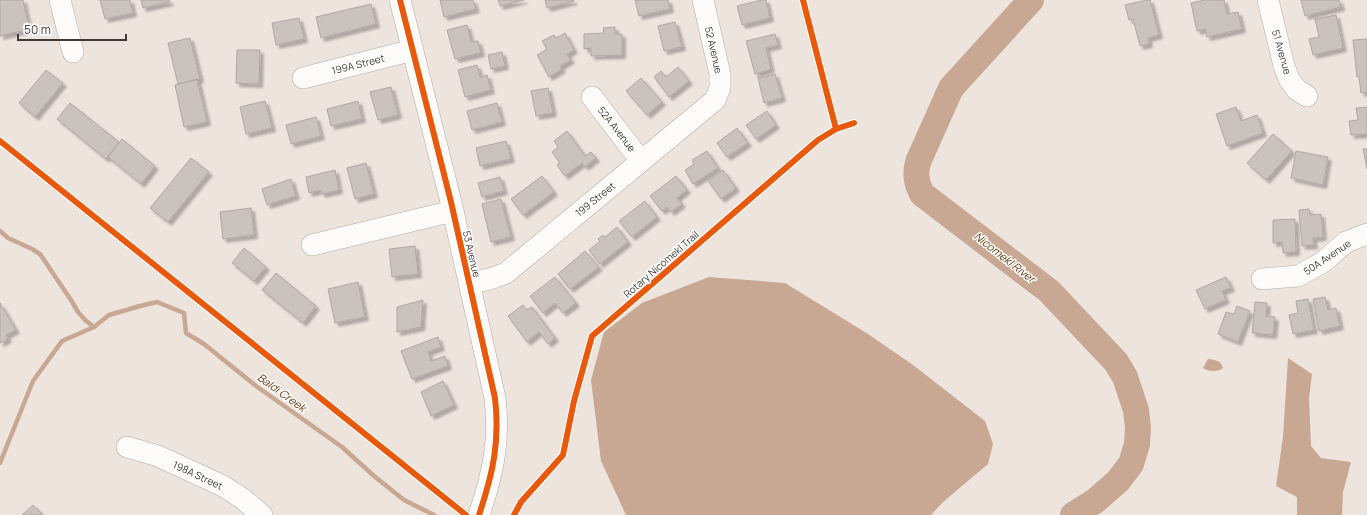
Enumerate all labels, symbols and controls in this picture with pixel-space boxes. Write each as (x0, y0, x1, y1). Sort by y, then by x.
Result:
scale bar (18, 16, 126, 42)
text: 50 m (24, 21, 51, 38)
street label: 52 Avenue (702, 25, 726, 75)
street label: 51 Avenue (1269, 28, 1295, 76)
street label: 199A Street (330, 51, 386, 77)
street label: 52A Avenue (595, 104, 639, 155)
street label: 199 Street (572, 179, 618, 219)
street label: Rotary Nicomekl Trail (620, 227, 702, 301)
water label: Nicomekl River (971, 228, 1040, 287)
street label: 53 Avenue (460, 229, 484, 279)
street label: 50A Avenue (1301, 236, 1354, 278)
water label: Baldi Creek (255, 369, 311, 416)
street label: 198A Street (171, 457, 225, 493)

